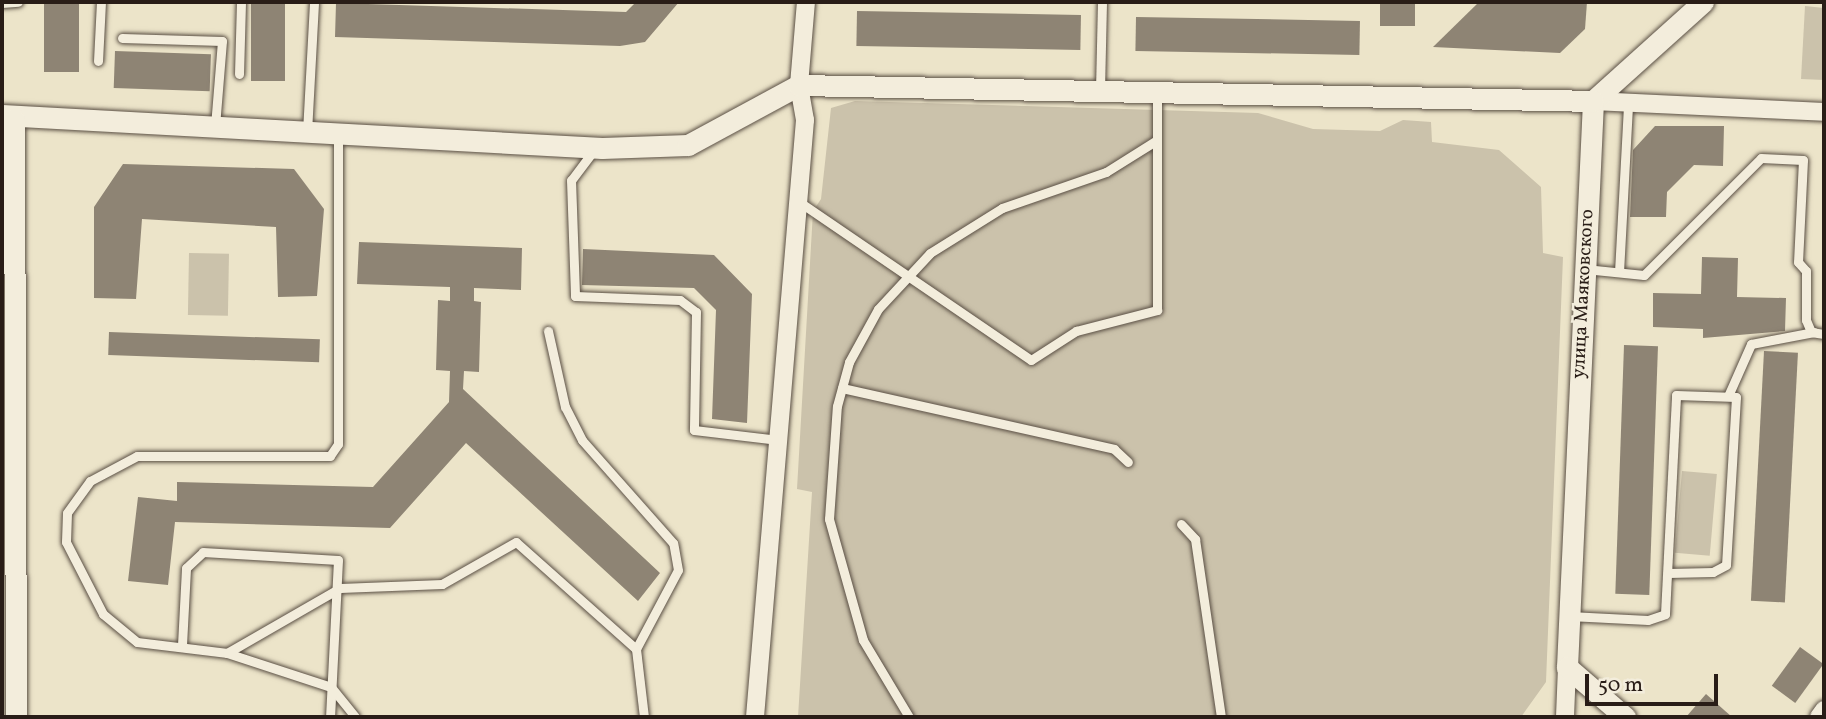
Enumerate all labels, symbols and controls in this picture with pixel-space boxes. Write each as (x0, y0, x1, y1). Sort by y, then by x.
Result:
street label: улица Маяковского (1568, 209, 1600, 379)
scale bar (1588, 660, 1721, 704)
text: 50 m (1598, 671, 1643, 700)

